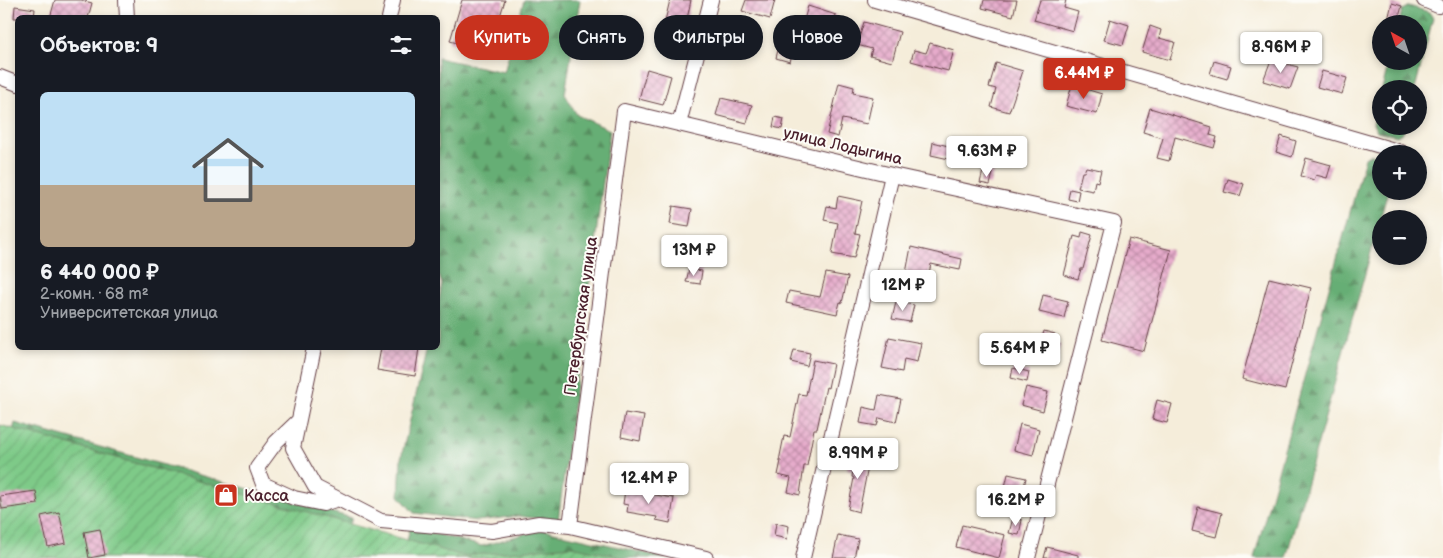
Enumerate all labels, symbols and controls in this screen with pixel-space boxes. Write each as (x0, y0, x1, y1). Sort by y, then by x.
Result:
chip: Купить (455, 15, 549, 60)
chip: Снять (559, 15, 644, 60)
chip: Фильтры (654, 15, 763, 60)
chip: Новое (773, 15, 861, 60)
north arrow (1372, 15, 1428, 70)
map controls (1372, 15, 1427, 265)
icon: filters (387, 31, 415, 59)
pin: 8.96M ₽ (1235, 32, 1327, 74)
text: Объектов: 9 (40, 33, 158, 58)
text: 8.96M ₽ (1251, 38, 1311, 57)
pin: 6.44M ₽ (1038, 58, 1130, 100)
text: 6.44M ₽ (1054, 64, 1114, 83)
button: locate (1372, 80, 1427, 135)
street label: улица Лодыгина (781, 124, 905, 170)
icon: home (183, 125, 273, 215)
pin: 9.63M ₽ (941, 136, 1033, 178)
text: 9.63M ₽ (957, 142, 1017, 161)
button: + (1372, 145, 1427, 200)
button: − (1372, 210, 1427, 265)
pin: 13M ₽ (659, 234, 729, 277)
street label: Петербургская улица (561, 235, 602, 397)
text: 13M ₽ (672, 241, 716, 260)
text: 6 440 000 ₽ (40, 260, 159, 285)
pin: 12M ₽ (868, 270, 938, 312)
text: 12M ₽ (881, 276, 925, 295)
text: 2-комн. · 68 m² (40, 285, 149, 304)
text: Университетская улица (40, 304, 218, 323)
pin: 5.64M ₽ (974, 332, 1066, 375)
text: 5.64M ₽ (990, 339, 1050, 358)
pin: 8.99M ₽ (812, 438, 904, 480)
text: 8.99M ₽ (828, 444, 888, 463)
pin: 12.4M ₽ (603, 462, 695, 505)
text: 12.4M ₽ (621, 469, 677, 488)
shop icon: Касса (213, 482, 239, 508)
pin: 16.2M ₽ (970, 484, 1062, 527)
place label: Касса (244, 487, 289, 506)
text: 16.2M ₽ (988, 491, 1044, 510)

